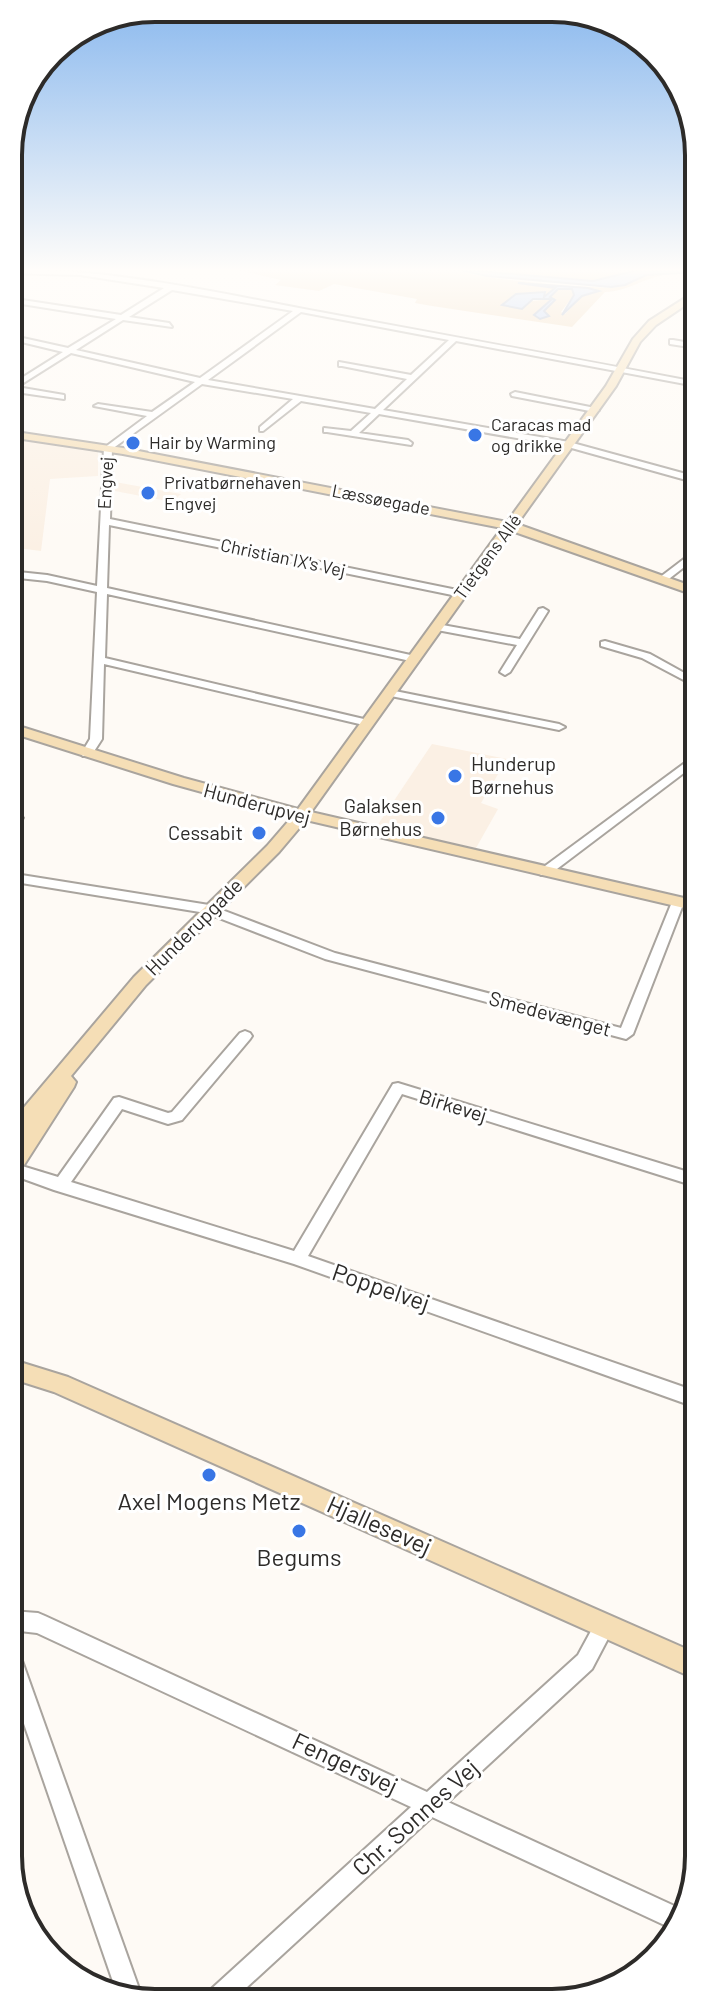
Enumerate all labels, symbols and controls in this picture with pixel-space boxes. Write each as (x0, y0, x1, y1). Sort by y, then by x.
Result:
place label: Caracas mad og drikke (491, 413, 591, 456)
marker: Caracas mad og drikke (466, 426, 484, 444)
place label: Hair by Warming (149, 431, 276, 453)
marker: Hair by Warming (124, 434, 142, 452)
street label: Engvej (93, 456, 117, 510)
place label: Privatbørnehaven Engvej (164, 471, 301, 514)
street label: Læssøegade (330, 479, 432, 519)
marker: Privatbørnehaven Engvej (139, 484, 157, 502)
street label: Tietgens Allé (449, 509, 526, 604)
street label: Christian IX's Vej (219, 533, 348, 581)
place label: Hunderup Børnehus (471, 751, 556, 798)
marker: Hunderup Børnehus (446, 767, 464, 785)
street label: Hunderupvej (201, 777, 313, 829)
place label: Galaksen Børnehus (339, 793, 422, 840)
marker: Galaksen Børnehus (429, 809, 447, 827)
place label: Cessabit (168, 820, 243, 844)
marker: Cessabit (250, 824, 268, 842)
street label: Hunderupgade (140, 873, 247, 980)
street label: Smedevænget (487, 985, 614, 1041)
street label: Birkevej (416, 1083, 490, 1127)
street label: Poppelvej (329, 1256, 434, 1317)
marker: Axel Mogens Metz (200, 1466, 218, 1484)
place label: Axel Mogens Metz (118, 1486, 300, 1515)
street label: Hjallesevej (323, 1489, 436, 1560)
marker: Begums (290, 1522, 308, 1540)
place label: Begums (257, 1542, 341, 1571)
street label: Fengersvej (288, 1726, 403, 1800)
street label: Chr. Sonnes Vej (346, 1752, 484, 1881)

